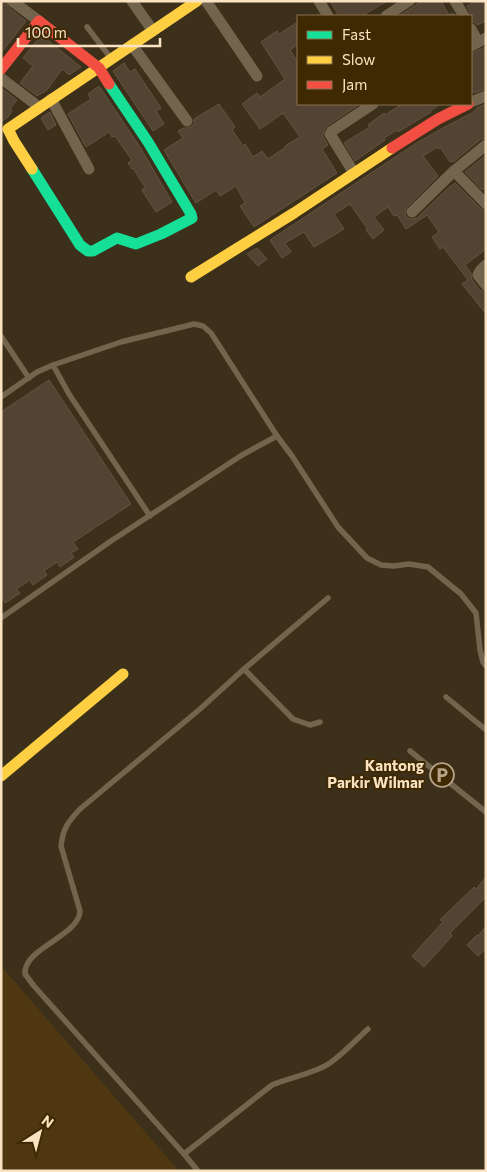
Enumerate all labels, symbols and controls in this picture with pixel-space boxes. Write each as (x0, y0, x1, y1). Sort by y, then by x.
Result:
scale bar (18, 15, 160, 47)
legend (297, 15, 472, 105)
text: 100 m (25, 23, 67, 41)
text: Fast (342, 25, 371, 43)
text: Slow (342, 50, 375, 68)
text: Jam (342, 75, 367, 93)
place label: Kantong Parkir Wilmar (327, 756, 424, 791)
parking icon: Kantong Parkir Wilmar (429, 762, 455, 788)
north arrow (15, 1107, 65, 1157)
text: N (39, 1111, 57, 1131)

